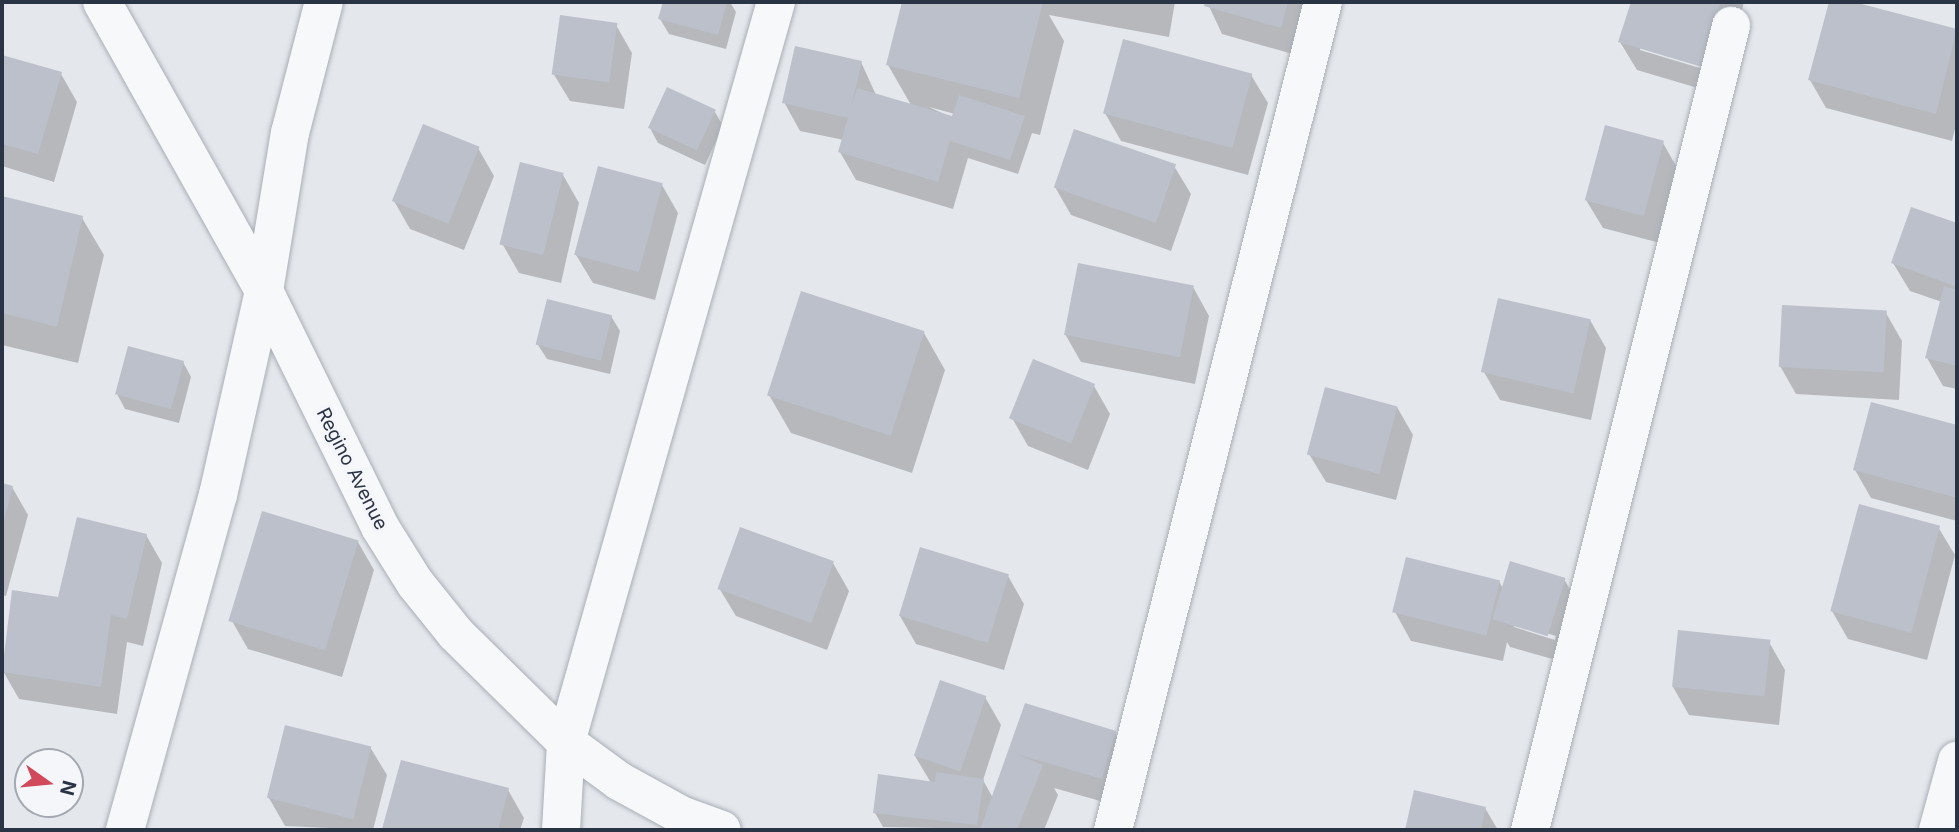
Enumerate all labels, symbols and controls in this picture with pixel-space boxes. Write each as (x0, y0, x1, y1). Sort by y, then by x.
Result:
street label: Regino Avenue (311, 404, 393, 534)
north arrow (14, 748, 84, 818)
text: N (55, 778, 81, 798)

